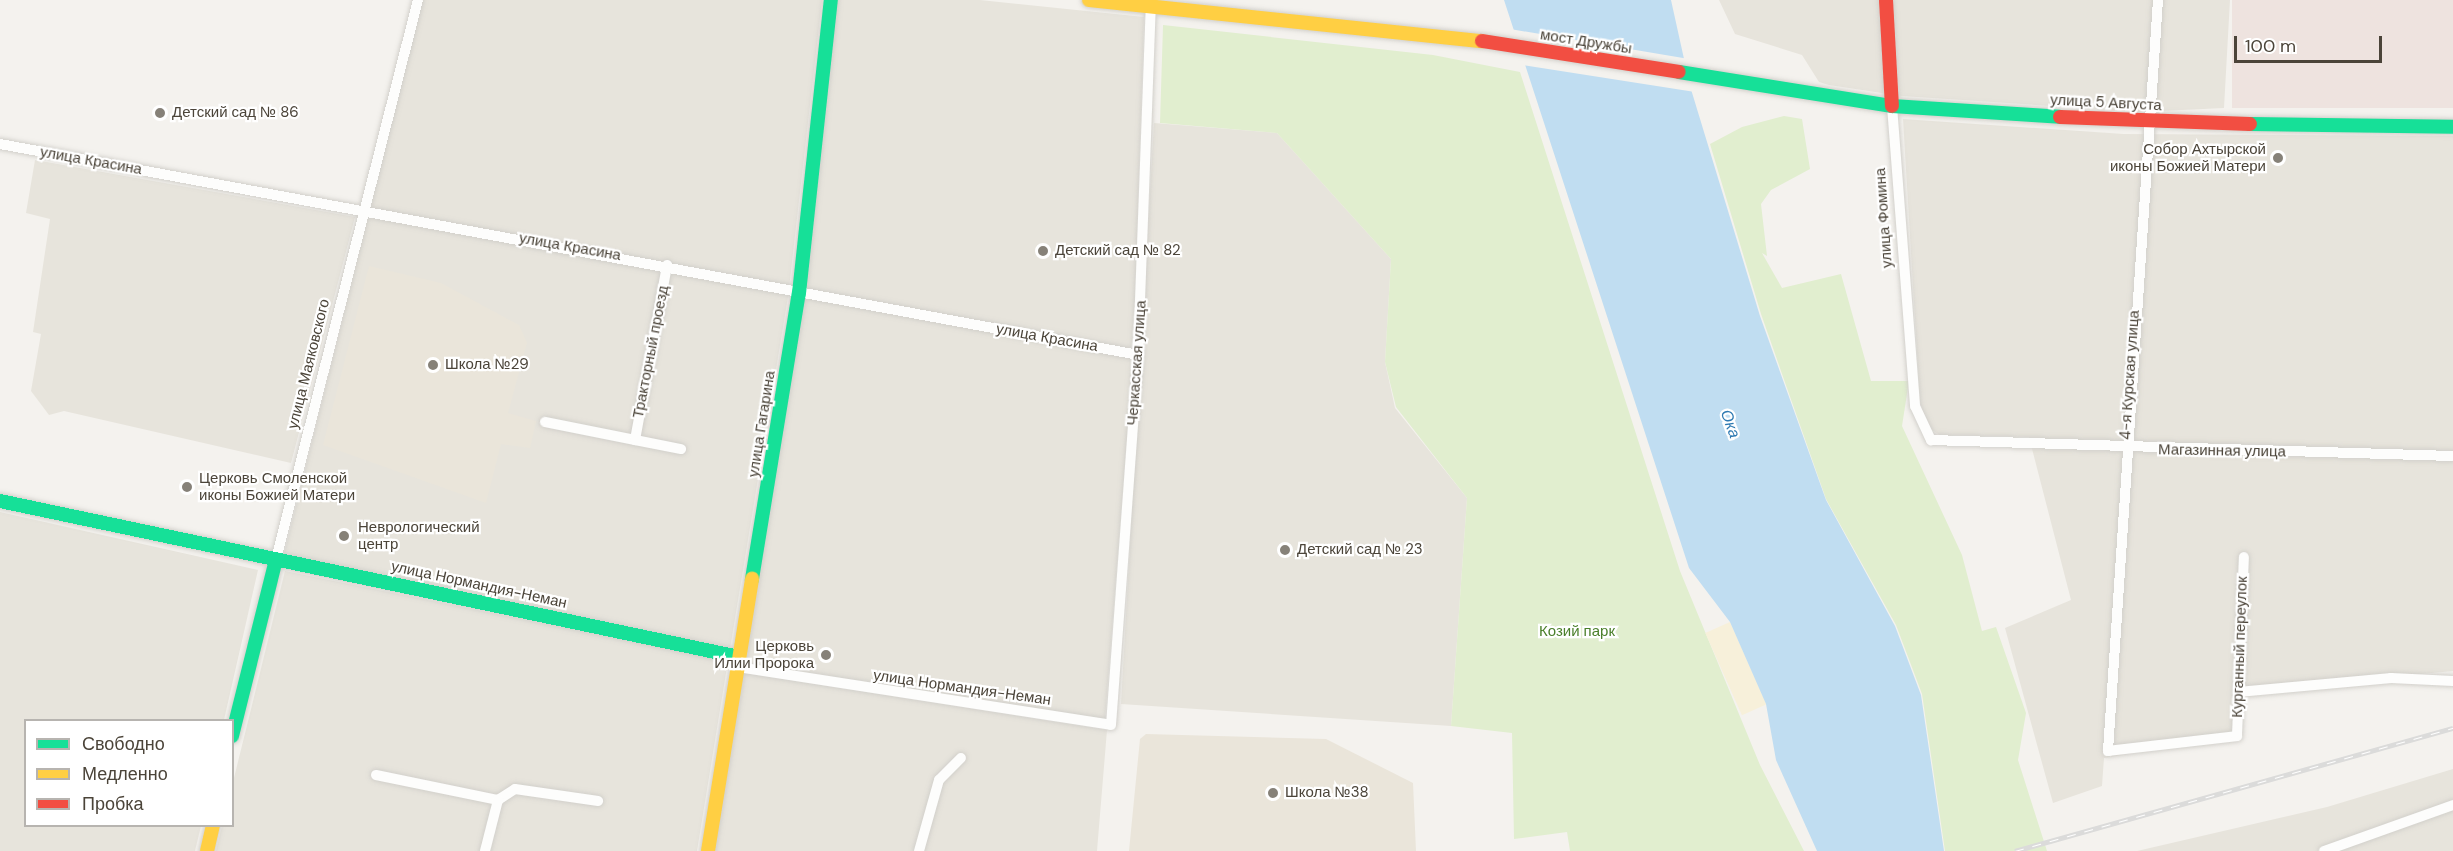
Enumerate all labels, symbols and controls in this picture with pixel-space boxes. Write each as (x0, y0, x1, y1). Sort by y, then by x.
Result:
scale bar (2237, 24, 2386, 62)
street label: мост Дружбы (1539, 26, 1633, 58)
text: 100 m (2245, 34, 2296, 58)
street label: улица 5 Августа (2050, 91, 2162, 115)
place label: Детский сад № 86 (172, 104, 299, 122)
marker: Детский сад № 86 (153, 106, 167, 120)
place label: Собор Ахтырской иконы Божией Матери (2110, 140, 2266, 175)
street label: улица Красина (39, 143, 143, 179)
marker: Собор Ахтырской иконы Божией Матери (2271, 151, 2285, 165)
street label: улица Фомина (1872, 167, 1896, 269)
street label: улица Красина (518, 229, 622, 265)
place label: Детский сад № 82 (1055, 242, 1181, 260)
marker: Детский сад № 82 (1036, 244, 1050, 258)
street label: Тракторный проезд (629, 284, 673, 420)
street label: улица Маяковского (284, 297, 334, 431)
street label: Черкасская улица (1124, 300, 1150, 426)
street label: 4-я Курская улица (2116, 310, 2144, 440)
street label: улица Красина (995, 320, 1099, 356)
place label: Школа №29 (445, 356, 529, 374)
marker: Школа №29 (426, 358, 440, 372)
street label: улица Гагарина (745, 369, 779, 479)
water label: Ока (1716, 407, 1744, 441)
street label: Магазинная улица (2158, 441, 2286, 461)
place label: Церковь Смоленской иконы Божией Матери (199, 469, 355, 504)
marker: Церковь Смоленской иконы Божией Матери (180, 480, 194, 494)
place label: Неврологический центр (358, 518, 480, 553)
marker: Неврологический центр (335, 527, 353, 545)
place label: Детский сад № 23 (1297, 541, 1423, 559)
marker: Детский сад № 23 (1278, 543, 1292, 557)
street label: улица Нормандия-Неман (390, 558, 568, 612)
street label: Курганный переулок (2229, 576, 2251, 718)
park label: Козий парк (1539, 623, 1615, 641)
place label: Церковь Илии Пророка (714, 637, 814, 672)
marker: Церковь Илии Пророка (819, 648, 833, 662)
street label: улица Нормандия-Неман (872, 667, 1052, 709)
legend (24, 719, 234, 827)
text: Свободно (82, 732, 165, 756)
text: Медленно (82, 762, 168, 786)
place label: Школа №38 (1285, 784, 1369, 802)
marker: Школа №38 (1266, 786, 1280, 800)
text: Пробка (82, 792, 144, 816)

